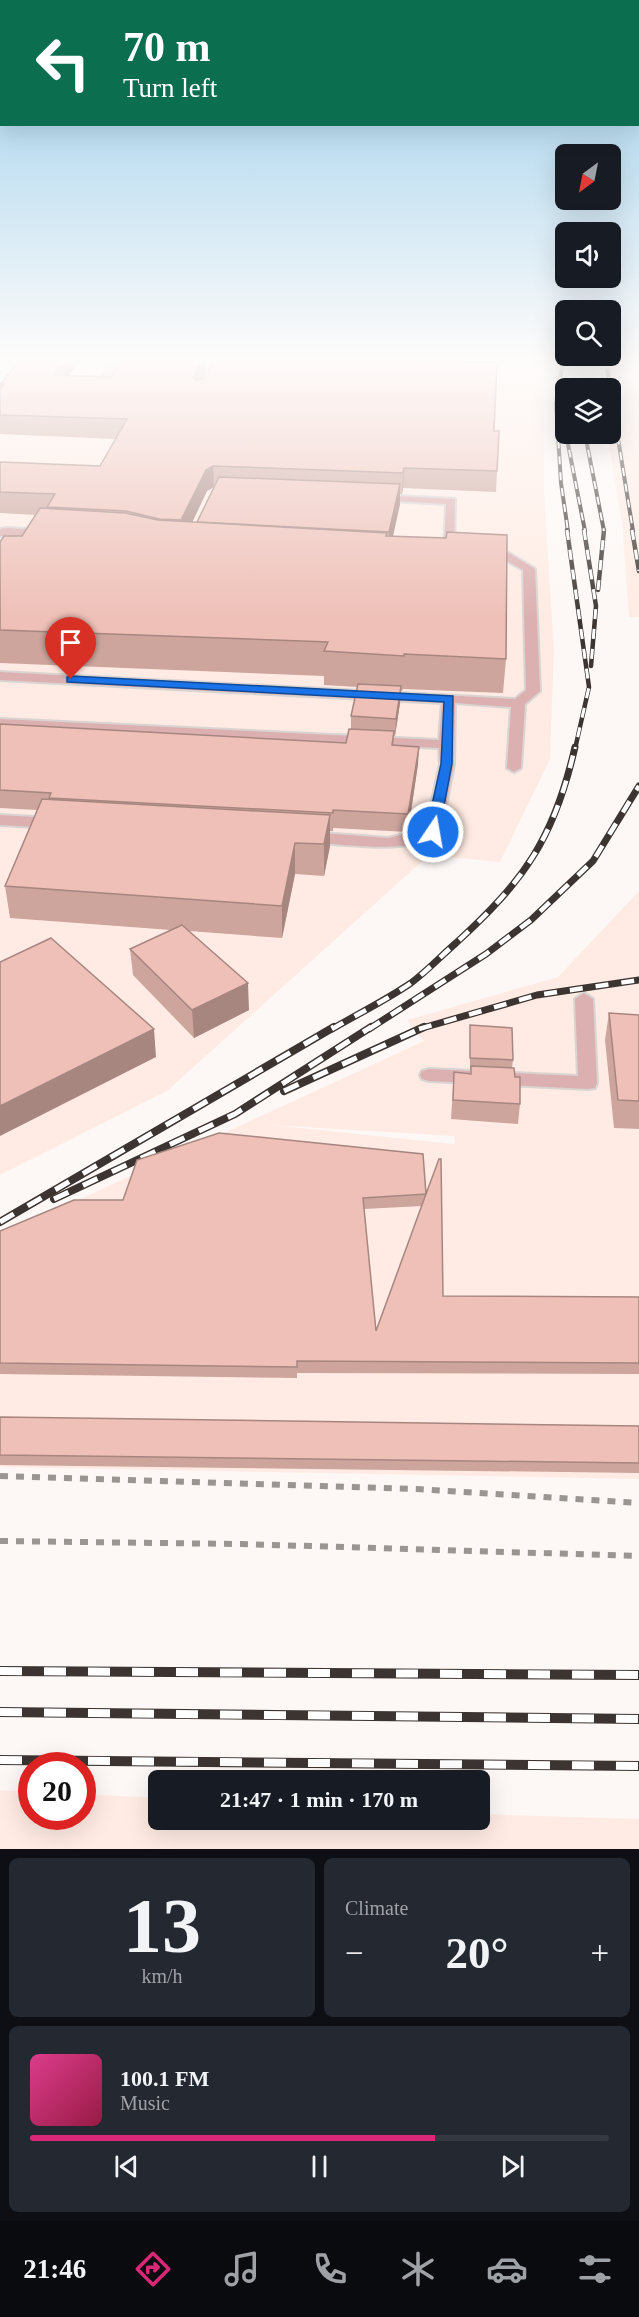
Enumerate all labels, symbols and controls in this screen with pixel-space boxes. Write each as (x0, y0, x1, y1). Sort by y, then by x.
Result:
icon: left (24, 24, 102, 102)
text: 70 m (123, 24, 211, 70)
text: Turn left (123, 73, 217, 103)
north arrow (555, 144, 621, 210)
map controls (555, 144, 621, 444)
button: sound (555, 222, 621, 288)
button: search (555, 300, 621, 366)
button: layers (555, 378, 621, 444)
pin (45, 617, 96, 679)
icon: arrive (54, 626, 87, 659)
position arrow (401, 800, 465, 864)
speed limit sign: 20 (18, 1752, 96, 1830)
text: 21:47 · 1 min · 170 m (220, 1787, 418, 1812)
text: 13 (123, 1882, 201, 1969)
text: Climate (345, 1897, 408, 1919)
text: 20° (446, 1928, 509, 1978)
text: − (345, 1935, 364, 1971)
text: + (590, 1935, 609, 1971)
text: km/h (141, 1965, 183, 1987)
text: 100.1 FM (120, 2066, 209, 2091)
text: Music (120, 2092, 170, 2114)
icon: previous (110, 2150, 143, 2183)
icon: pause (303, 2150, 336, 2183)
icon: next (496, 2150, 529, 2183)
icon: directions (132, 2248, 174, 2290)
icon: music (221, 2248, 263, 2290)
icon: phone (309, 2248, 351, 2290)
icon: climate (397, 2248, 439, 2290)
icon: car (486, 2248, 528, 2290)
icon: filters (574, 2248, 616, 2290)
text: 21:46 (23, 2254, 86, 2284)

